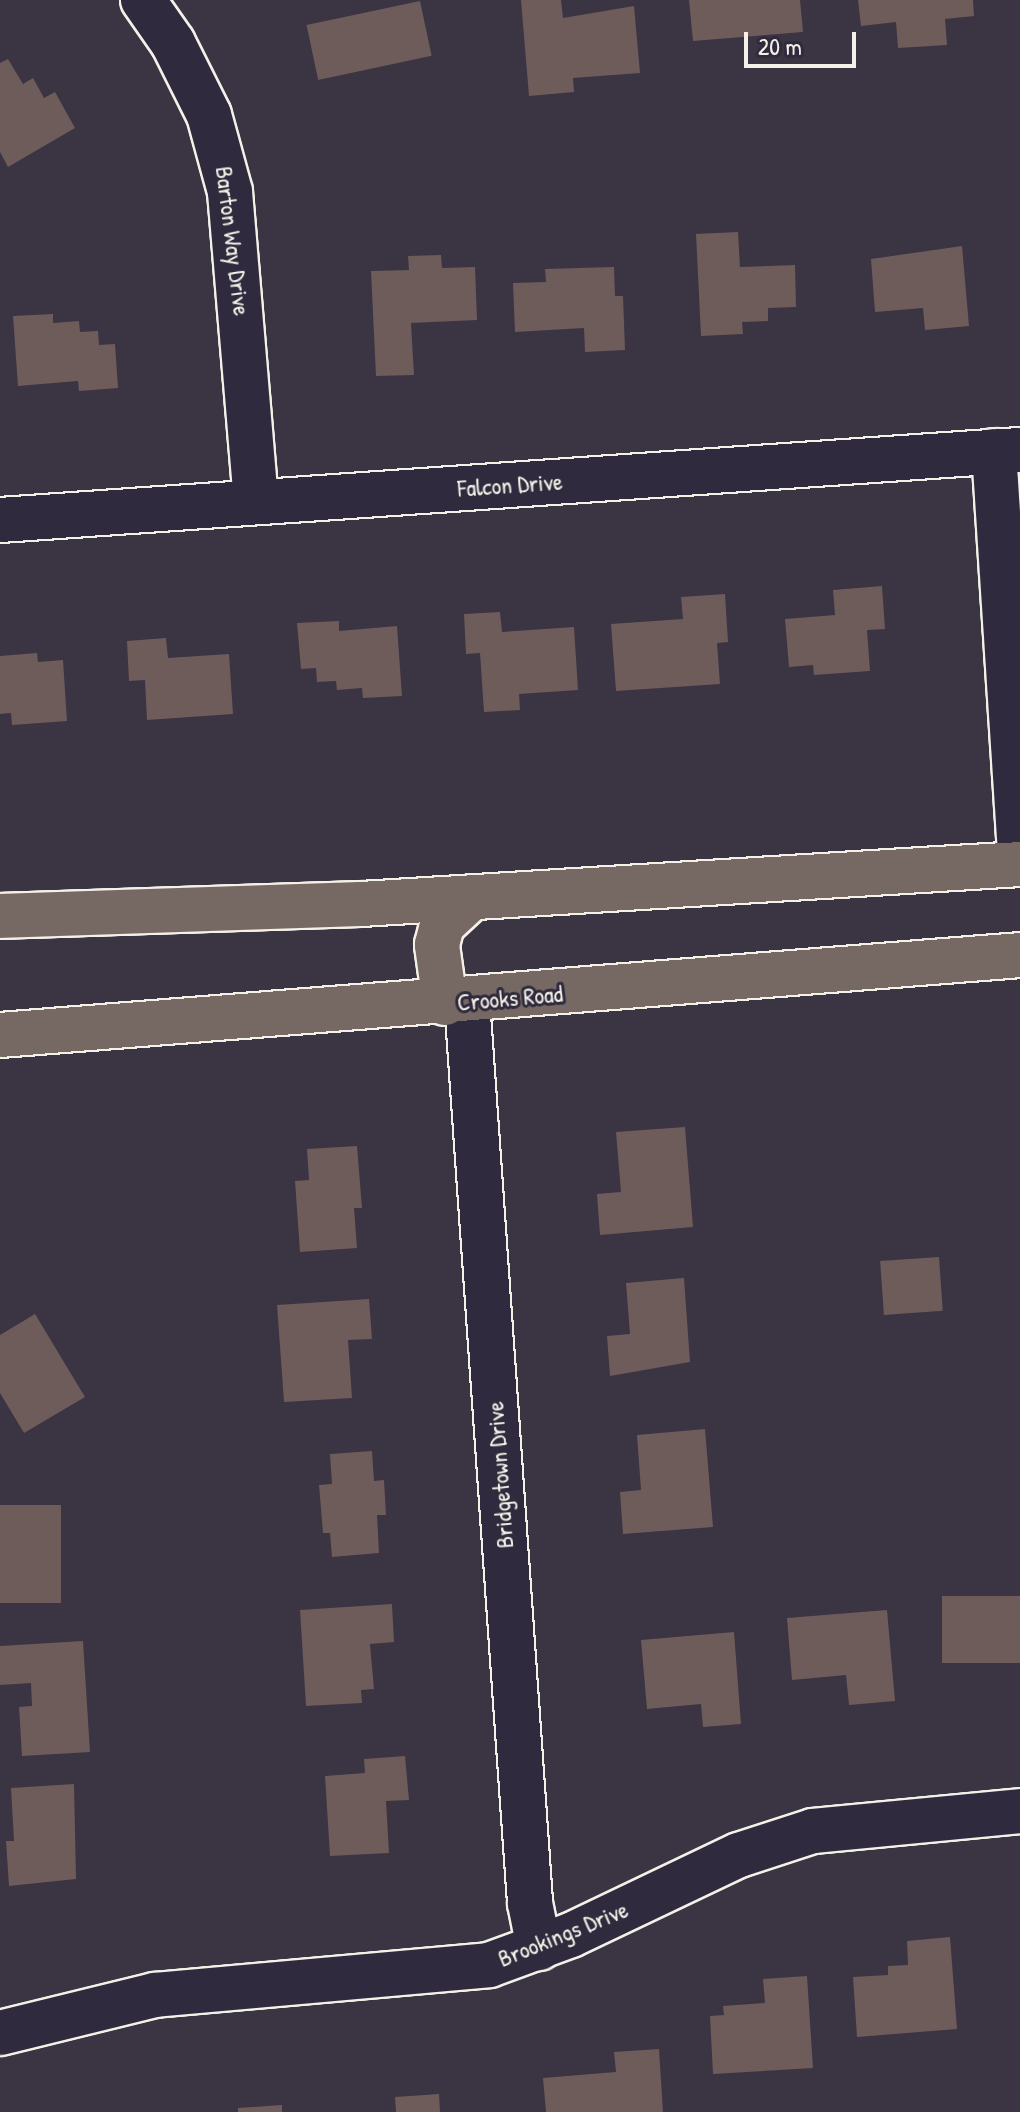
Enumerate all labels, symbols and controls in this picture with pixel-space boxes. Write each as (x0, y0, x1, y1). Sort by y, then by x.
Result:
scale bar (748, 16, 860, 66)
text: 20 m (758, 30, 802, 62)
street label: Barton Way Drive (210, 165, 256, 317)
street label: Falcon Drive (456, 467, 564, 503)
street label: Crooks Road (456, 979, 564, 1017)
street label: Bridgetown Drive (481, 1401, 519, 1549)
street label: Brookings Drive (494, 1895, 632, 1973)

